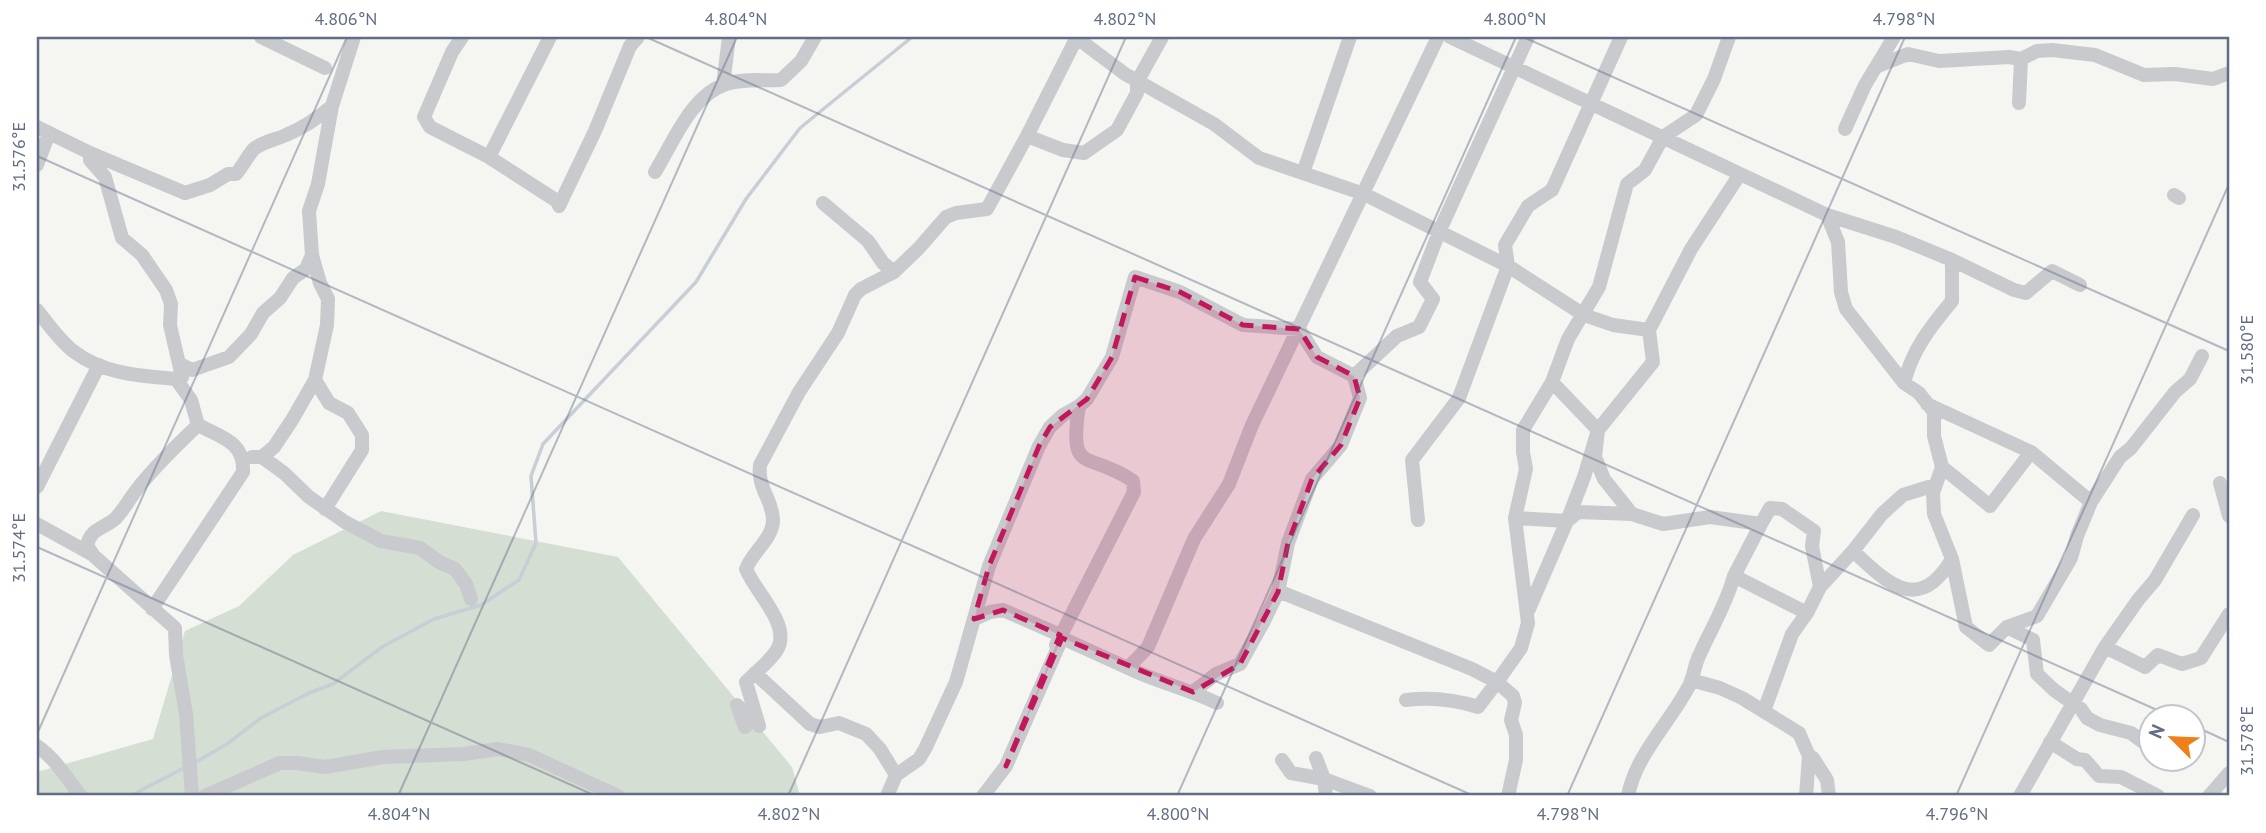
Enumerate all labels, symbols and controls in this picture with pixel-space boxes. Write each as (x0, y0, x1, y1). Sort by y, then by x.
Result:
text: 4.806°N (315, 7, 377, 30)
text: 4.804°N (705, 7, 767, 30)
text: 4.802°N (1094, 7, 1156, 30)
text: 4.800°N (1484, 7, 1546, 30)
text: 4.798°N (1873, 7, 1935, 30)
text: 31.576°E (7, 122, 30, 192)
text: 31.580°E (2235, 315, 2258, 385)
text: 31.574°E (7, 513, 30, 583)
north arrow (2136, 704, 2206, 774)
text: 31.578°E (2235, 706, 2258, 776)
text: N (2143, 721, 2170, 742)
text: 4.804°N (368, 802, 430, 825)
text: 4.802°N (758, 802, 820, 825)
text: 4.800°N (1147, 802, 1209, 825)
text: 4.798°N (1537, 802, 1599, 825)
text: 4.796°N (1926, 802, 1988, 825)

